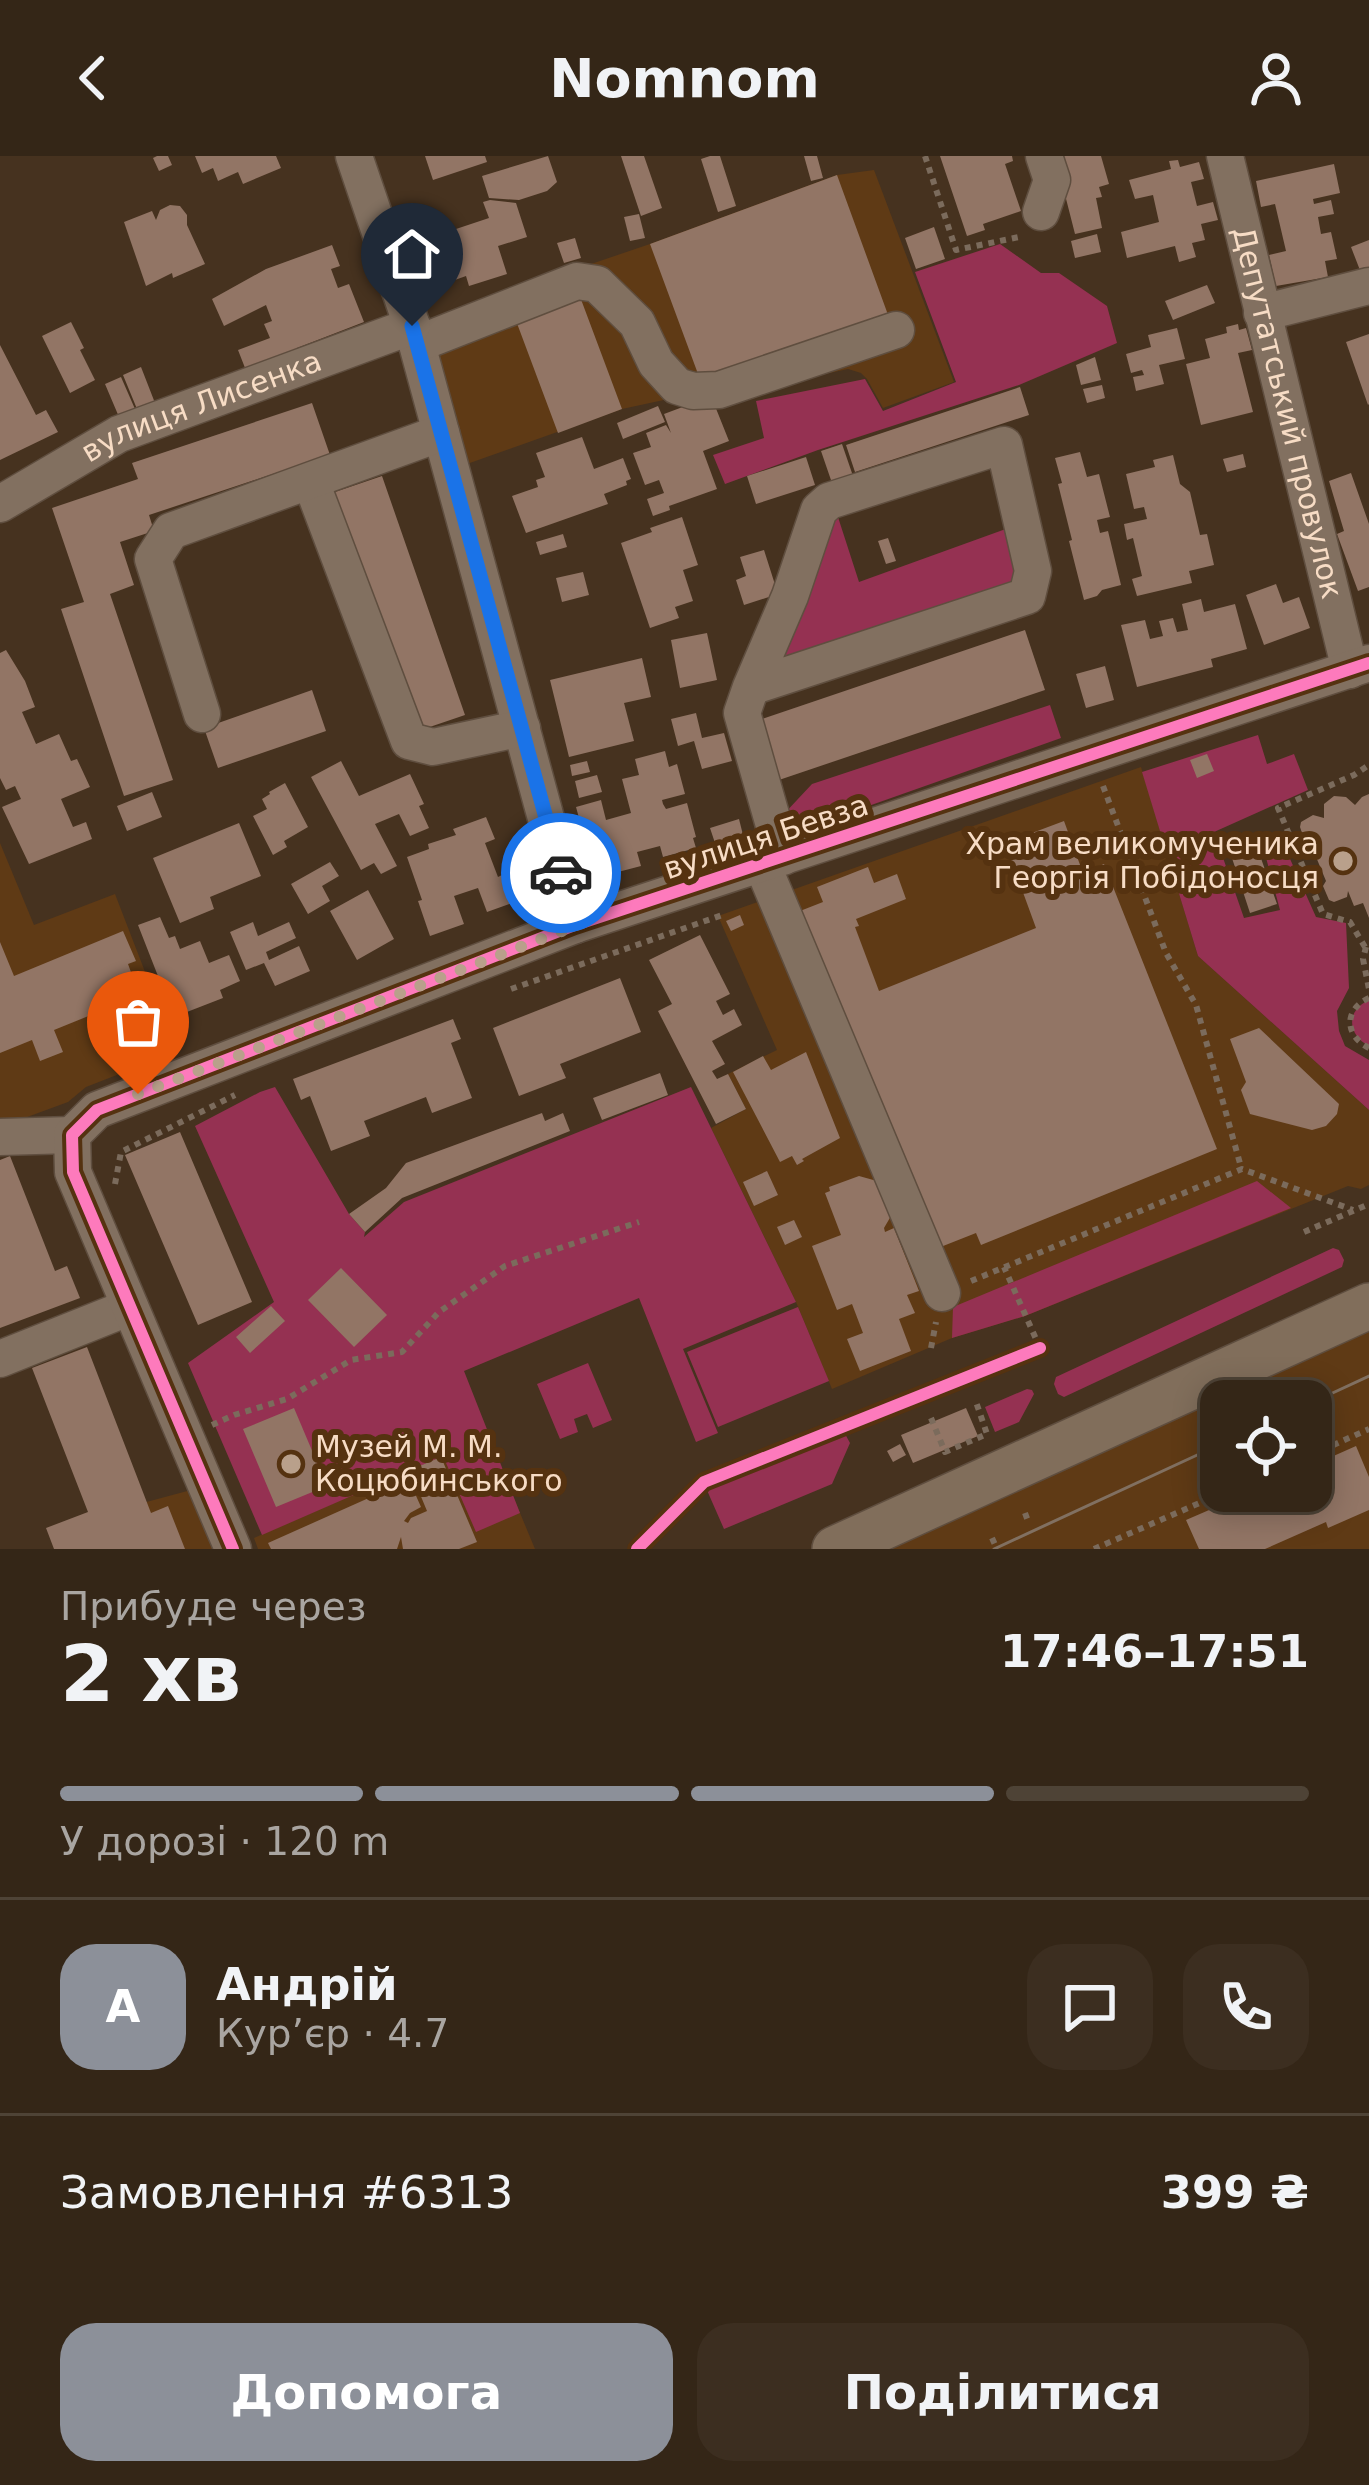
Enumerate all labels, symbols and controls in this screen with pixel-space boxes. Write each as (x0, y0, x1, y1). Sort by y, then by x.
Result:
icon: back (60, 45, 126, 111)
icon: person (1243, 45, 1309, 111)
text: Nomnom (549, 47, 820, 110)
pin (361, 203, 463, 326)
icon: home (379, 221, 445, 287)
street label: Депутатський провулок (1226, 223, 1350, 602)
street label: вулиця Лисенка (75, 343, 326, 469)
street label: вулиця Бевза (659, 787, 873, 886)
courier (501, 813, 621, 933)
place label: Храм великомученика Георгія Побідоносця (965, 826, 1319, 895)
icon: car (528, 840, 594, 906)
marker: Храм великомученика Георгія Побідоносця (1330, 848, 1356, 874)
pin (87, 971, 189, 1094)
icon: bag (105, 989, 171, 1055)
map controls (1200, 1380, 1332, 1512)
button: locate (1200, 1380, 1332, 1512)
place label: Музей М. М. Коцюбинського (315, 1429, 563, 1498)
marker: Музей М. М. Коцюбинського (278, 1451, 304, 1477)
text: Прибуде через (60, 1584, 366, 1629)
text: 17:46–17:51 (1000, 1625, 1309, 1678)
text: 2 хв (60, 1629, 241, 1719)
text: У дорозі · 120 m (60, 1819, 389, 1864)
button: chat (1027, 1944, 1153, 2070)
button: phone (1183, 1944, 1309, 2070)
text: Андрій (216, 1958, 397, 2011)
text: А (106, 1980, 140, 2033)
text: Кур’єр · 4.7 (216, 2011, 449, 2056)
text: Замовлення #6313 (60, 2166, 513, 2219)
text: 399 ₴ (1161, 2166, 1309, 2219)
button: Допомога (60, 2323, 673, 2461)
button: Поділитися (697, 2323, 1309, 2461)

